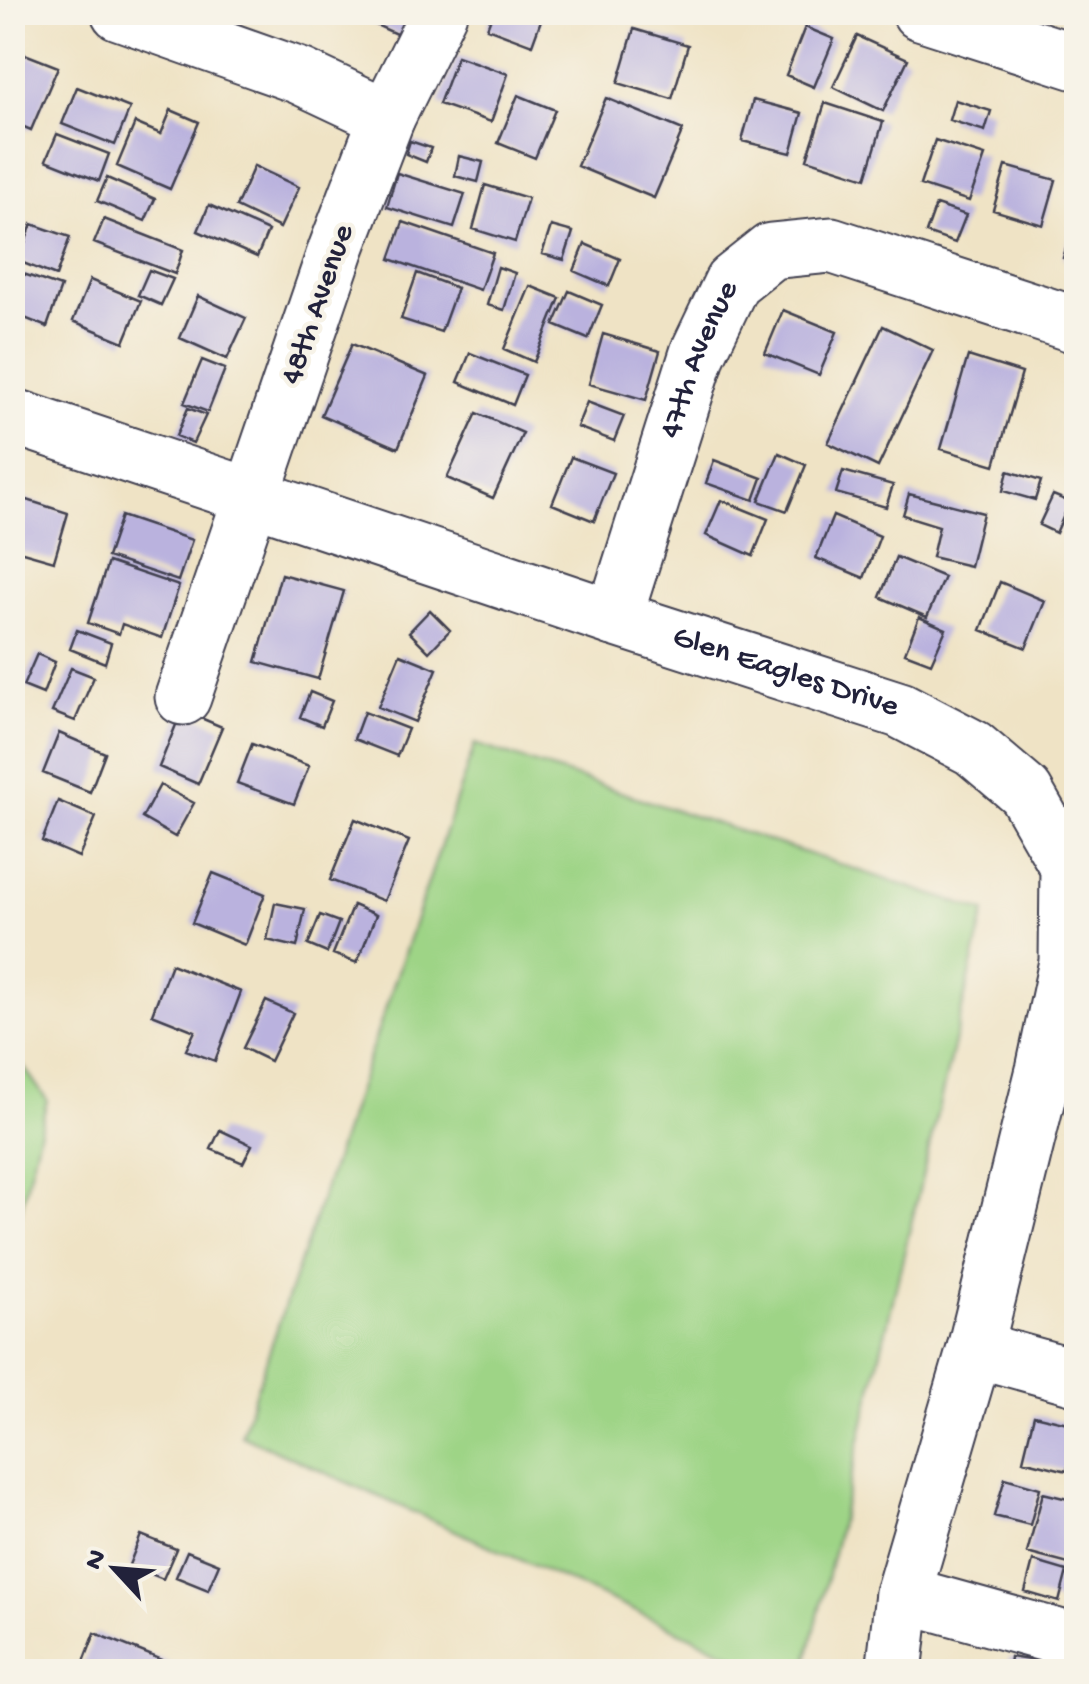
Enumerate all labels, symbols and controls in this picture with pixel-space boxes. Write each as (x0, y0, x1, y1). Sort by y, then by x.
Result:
street label: 48th Avenue (274, 220, 364, 390)
street label: 47th Avenue (653, 275, 749, 444)
street label: Glen Eagles Drive (668, 619, 904, 727)
north arrow (65, 1519, 165, 1619)
text: N (78, 1545, 115, 1575)

